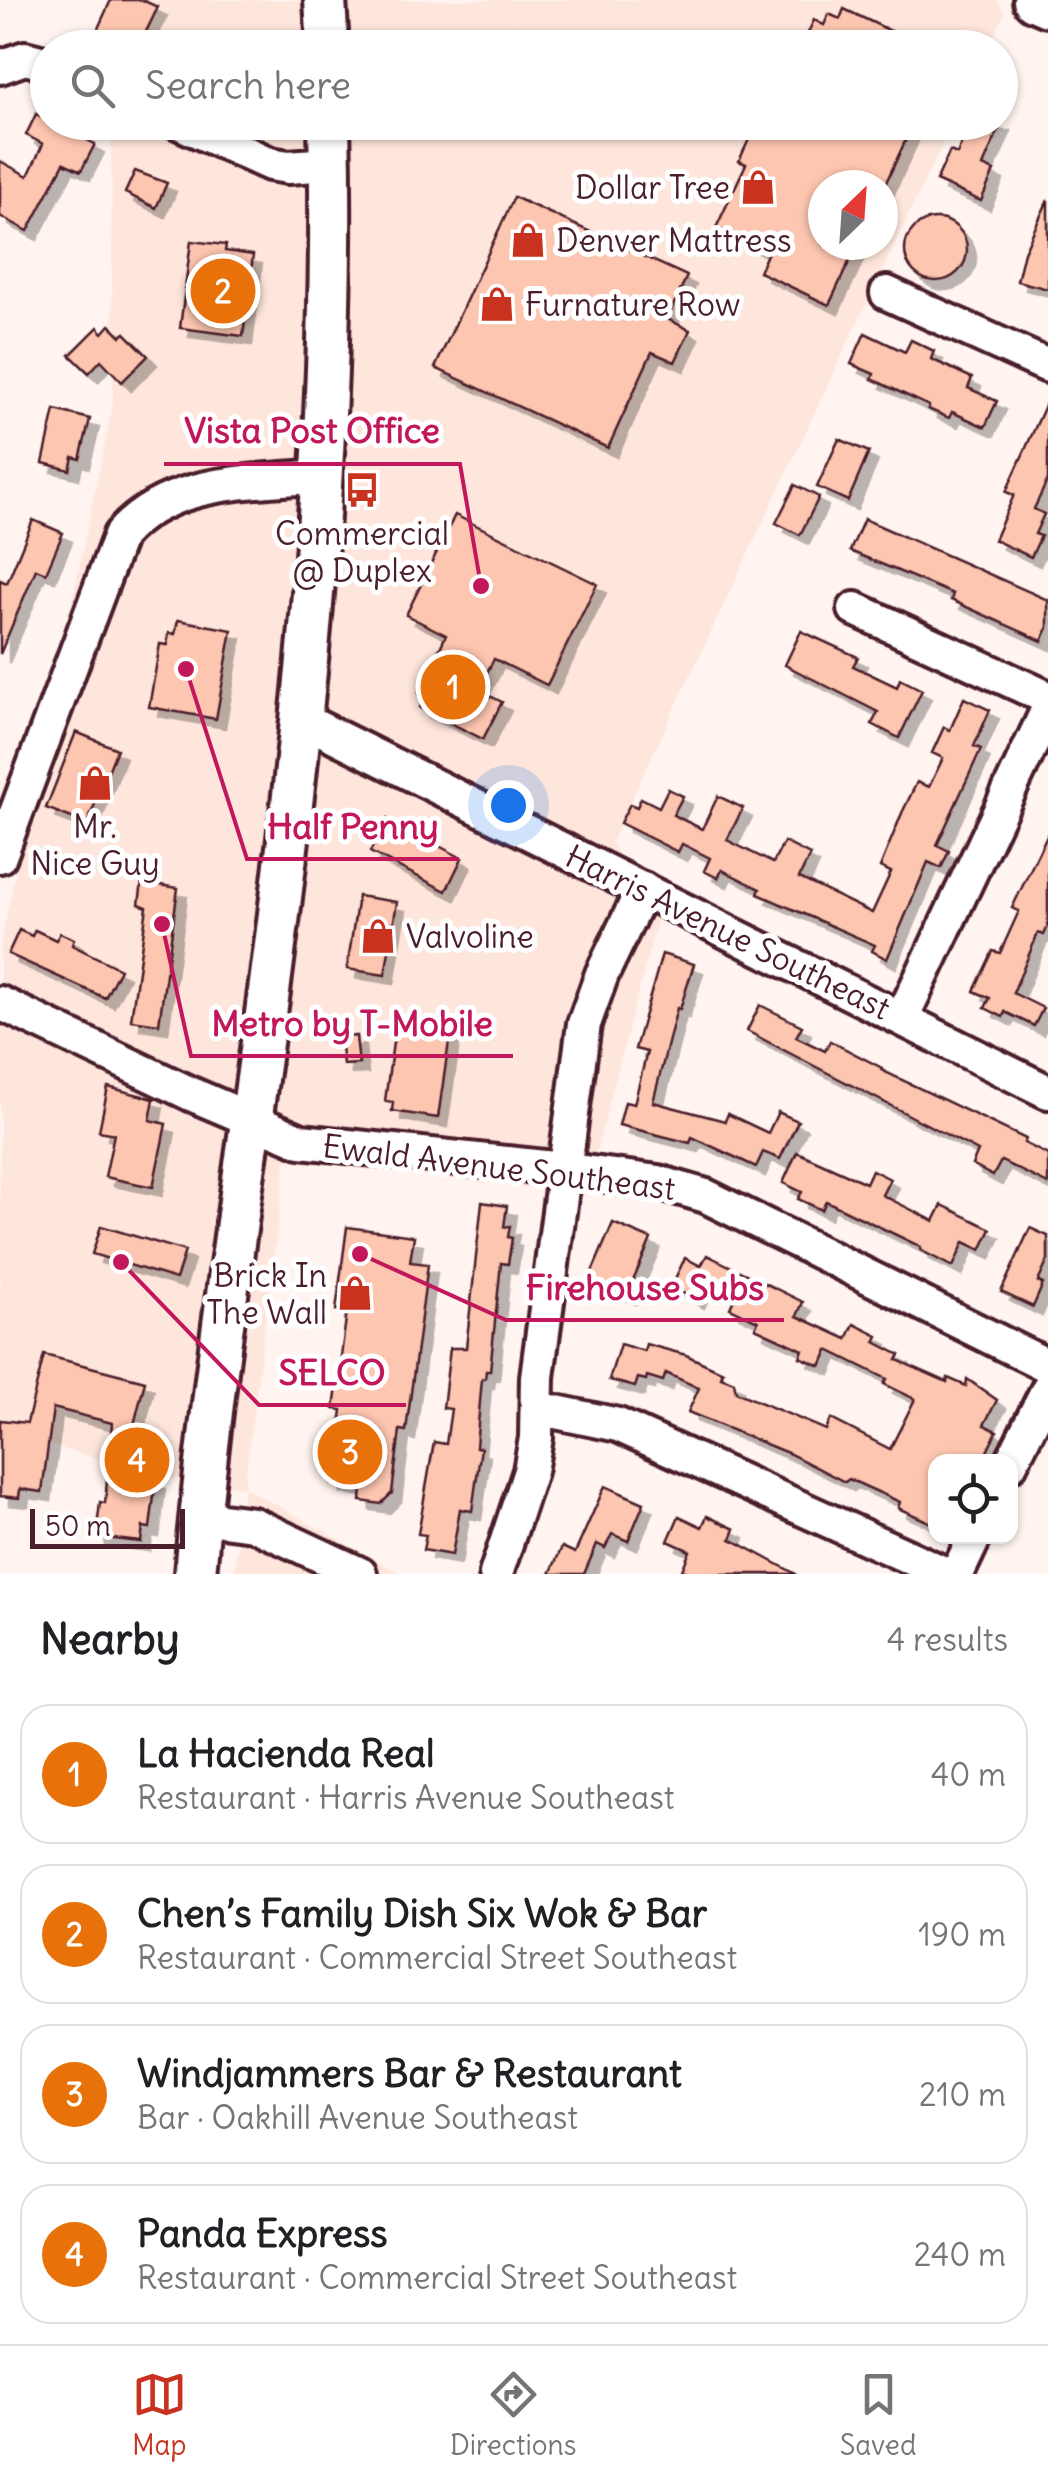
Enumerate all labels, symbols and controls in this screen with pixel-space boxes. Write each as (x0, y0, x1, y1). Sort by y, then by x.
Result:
search box (30, 30, 1018, 140)
icon: search (65, 58, 120, 113)
text: Search here (145, 62, 351, 109)
place label: Dollar Tree (575, 167, 730, 208)
shop icon: Dollar Tree (739, 168, 777, 206)
north arrow (808, 170, 898, 260)
place label: Denver Mattress (556, 220, 792, 261)
shop icon: Denver Mattress (509, 221, 547, 259)
pin: 2 (190, 254, 256, 328)
place label: Furnature Row (525, 284, 740, 325)
shop icon: Furnature Row (478, 285, 516, 323)
callout: Vista Post Office (164, 399, 460, 464)
text: Vista Post Office (184, 408, 440, 452)
bus stop icon: Commercial @ Duplex (343, 471, 381, 509)
place label: Commercial @ Duplex (275, 513, 449, 591)
pin: 1 (420, 650, 486, 724)
shop icon: Mr. Nice Guy (76, 764, 114, 802)
your location (483, 780, 534, 831)
callout: Half Penny (247, 794, 459, 859)
text: Half Penny (267, 804, 439, 848)
place label: Mr. Nice Guy (30, 806, 160, 884)
street label: Harris Avenue Southeast (559, 836, 897, 1029)
place label: Valvoline (406, 916, 534, 957)
shop icon: Valvoline (359, 917, 397, 955)
callout: Metro by T-Mobile (191, 991, 513, 1056)
text: Metro by T-Mobile (211, 1001, 493, 1045)
street label: Ewald Avenue Southeast (320, 1125, 678, 1209)
place label: Brick In The Wall (206, 1255, 327, 1333)
callout: Firehouse Subs (506, 1255, 784, 1320)
text: Firehouse Subs (526, 1265, 764, 1309)
shop icon: Brick In The Wall (336, 1274, 374, 1312)
callout: SELCO (259, 1340, 406, 1405)
text: SELCO (278, 1350, 386, 1394)
pin: 3 (318, 1414, 382, 1490)
pin: 4 (104, 1422, 170, 1498)
map controls (928, 1454, 1018, 1544)
button: locate (928, 1454, 1018, 1544)
scale bar (30, 1504, 185, 1548)
text: 50 m (45, 1508, 111, 1544)
text: Nearby (40, 1613, 179, 1665)
text: 4 results (887, 1619, 1008, 1660)
text: La Hacienda Real (137, 1730, 434, 1777)
text: 1 (68, 1754, 81, 1795)
text: 40 m (931, 1754, 1006, 1795)
text: Restaurant · Harris Avenue Southeast (137, 1777, 675, 1818)
text: Chen’s Family Dish Six Wok & Bar (137, 1890, 707, 1937)
text: 2 (66, 1914, 83, 1955)
text: 190 m (918, 1914, 1006, 1955)
text: Restaurant · Commercial Street Southeast (137, 1937, 737, 1978)
text: Windjammers Bar & Restaurant (137, 2050, 682, 2097)
text: 3 (65, 2074, 84, 2115)
text: 210 m (919, 2074, 1006, 2115)
text: Bar · Oakhill Avenue Southeast (137, 2097, 578, 2138)
text: Panda Express (137, 2210, 388, 2257)
text: 4 (65, 2234, 84, 2275)
text: 240 m (914, 2234, 1006, 2275)
text: Restaurant · Commercial Street Southeast (137, 2257, 737, 2298)
tab: Map (132, 2367, 187, 2463)
tab: Directions (450, 2367, 576, 2463)
tab: Saved (840, 2367, 916, 2463)

